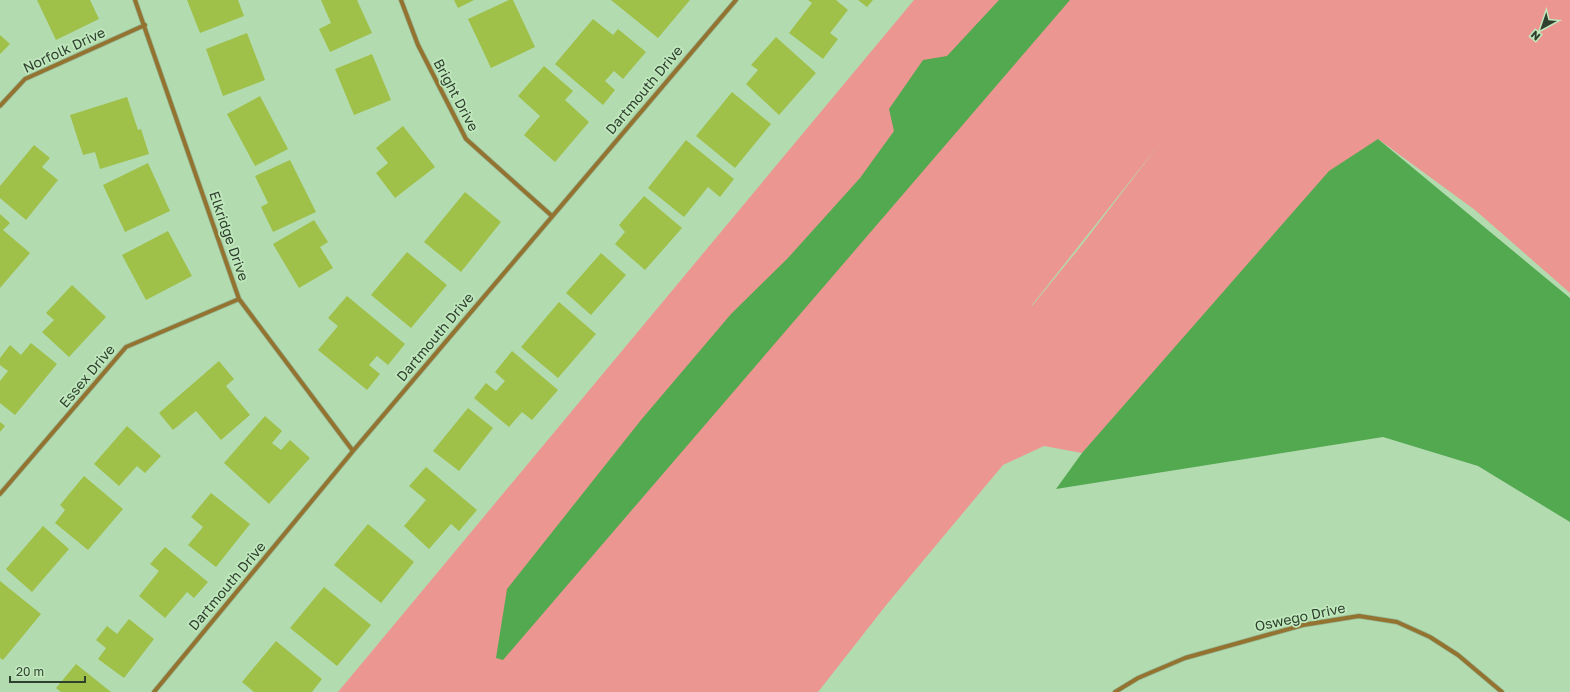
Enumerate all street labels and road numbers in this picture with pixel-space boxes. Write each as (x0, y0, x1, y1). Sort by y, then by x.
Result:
street label: Norfolk Drive (20, 23, 108, 76)
street label: Dartmouth Drive (602, 42, 686, 138)
street label: Bright Drive (430, 56, 483, 134)
street label: Elkridge Drive (206, 189, 253, 283)
street label: Dartmouth Drive (393, 289, 477, 385)
street label: Essex Drive (55, 341, 118, 411)
street label: Dartmouth Drive (185, 538, 269, 634)
street label: Oswego Drive (1253, 599, 1347, 634)

